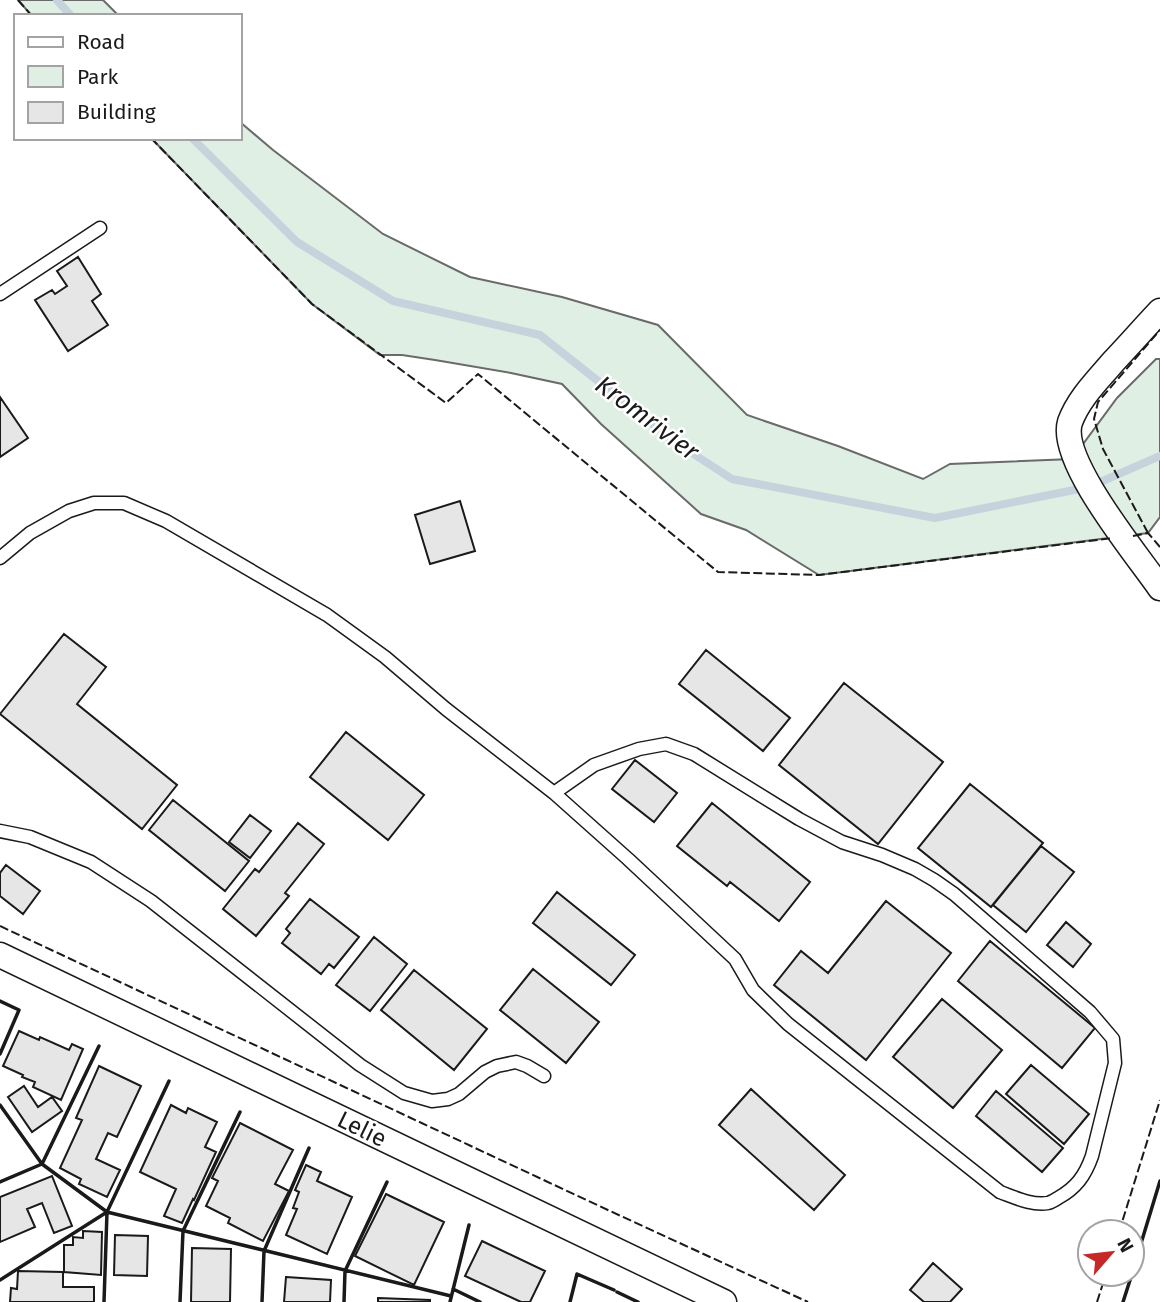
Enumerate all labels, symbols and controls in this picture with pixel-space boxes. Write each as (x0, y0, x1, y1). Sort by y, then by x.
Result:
legend (14, 14, 242, 140)
text: Road (77, 29, 125, 55)
text: Park (77, 64, 119, 90)
text: Building (77, 99, 156, 125)
water label: Kromrivier (589, 369, 706, 468)
street label: Lelie (333, 1105, 391, 1153)
north arrow (1076, 1218, 1146, 1288)
text: N (1112, 1234, 1139, 1256)

